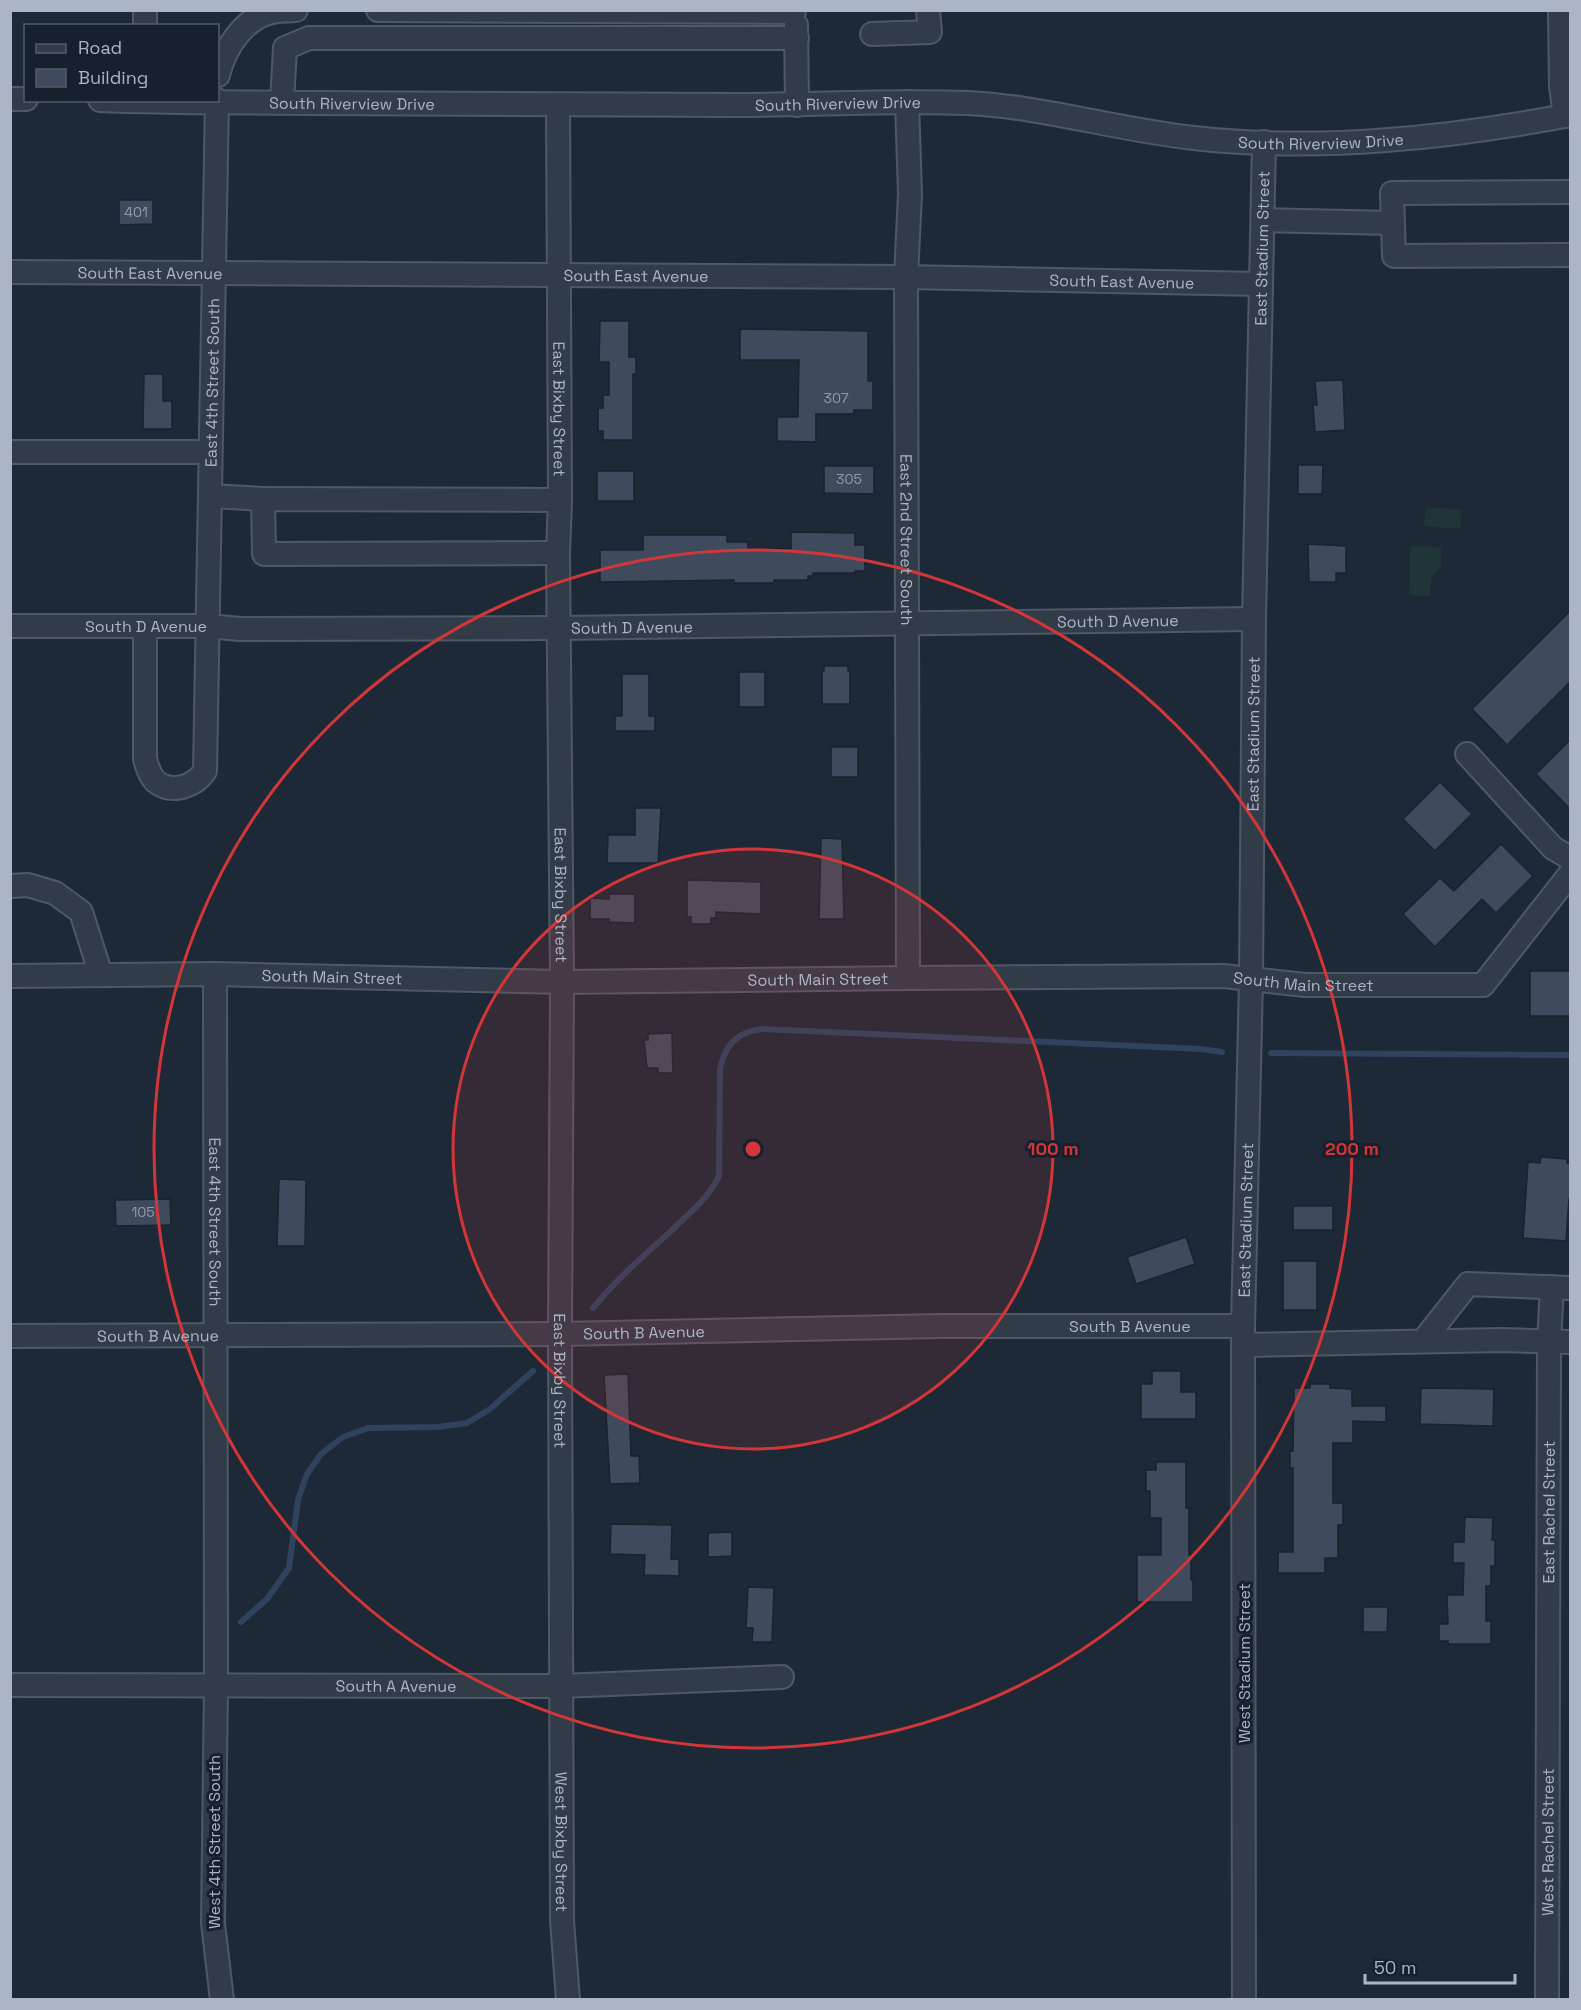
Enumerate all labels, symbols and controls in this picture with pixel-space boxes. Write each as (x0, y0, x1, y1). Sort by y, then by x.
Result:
legend (24, 24, 219, 102)
text: Road (78, 36, 122, 59)
text: Building (78, 66, 148, 89)
street label: South Riverview Drive (269, 92, 435, 114)
street label: South Riverview Drive (755, 92, 921, 115)
street label: South Riverview Drive (1237, 128, 1405, 154)
street label: East Stadium Street (1250, 171, 1274, 326)
house number: 401 (124, 203, 148, 221)
street label: South East Avenue (77, 262, 223, 284)
street label: South East Avenue (563, 265, 709, 286)
street label: South East Avenue (1049, 269, 1195, 293)
street label: East 4th Street South (200, 298, 224, 467)
street label: East Bixby Street (549, 341, 570, 477)
house number: 307 (823, 389, 849, 407)
street label: East 2nd Street South (896, 454, 917, 626)
house number: 305 (836, 470, 862, 488)
street label: South D Avenue (1057, 609, 1179, 632)
street label: South D Avenue (85, 616, 207, 637)
street label: South D Avenue (571, 616, 693, 638)
street label: East Stadium Street (1242, 657, 1264, 812)
street label: East Bixby Street (550, 827, 572, 963)
street label: South Main Street (261, 965, 403, 989)
street label: South Main Street (1232, 967, 1374, 996)
street label: South Main Street (747, 968, 888, 990)
street label: East 4th Street South (205, 1137, 226, 1307)
text: 100 m (1027, 1137, 1079, 1160)
text: 200 m (1325, 1137, 1379, 1160)
centre of rings (743, 1139, 763, 1159)
street label: East Stadium Street (1233, 1142, 1258, 1298)
house number: 105 (131, 1203, 155, 1221)
street label: East Bixby Street (549, 1313, 571, 1449)
street label: South B Avenue (1069, 1316, 1191, 1337)
street label: South B Avenue (583, 1320, 705, 1344)
street label: South B Avenue (97, 1325, 219, 1346)
street label: East Rachel Street (1538, 1441, 1559, 1583)
street label: West Stadium Street (1234, 1583, 1255, 1743)
street label: South A Avenue (336, 1675, 456, 1696)
street label: West 4th Street South (204, 1755, 225, 1929)
street label: West Rachel Street (1537, 1768, 1558, 1916)
street label: West Bixby Street (551, 1772, 572, 1912)
scale bar (1365, 1947, 1515, 1985)
text: 50 m (1374, 1956, 1416, 1979)

